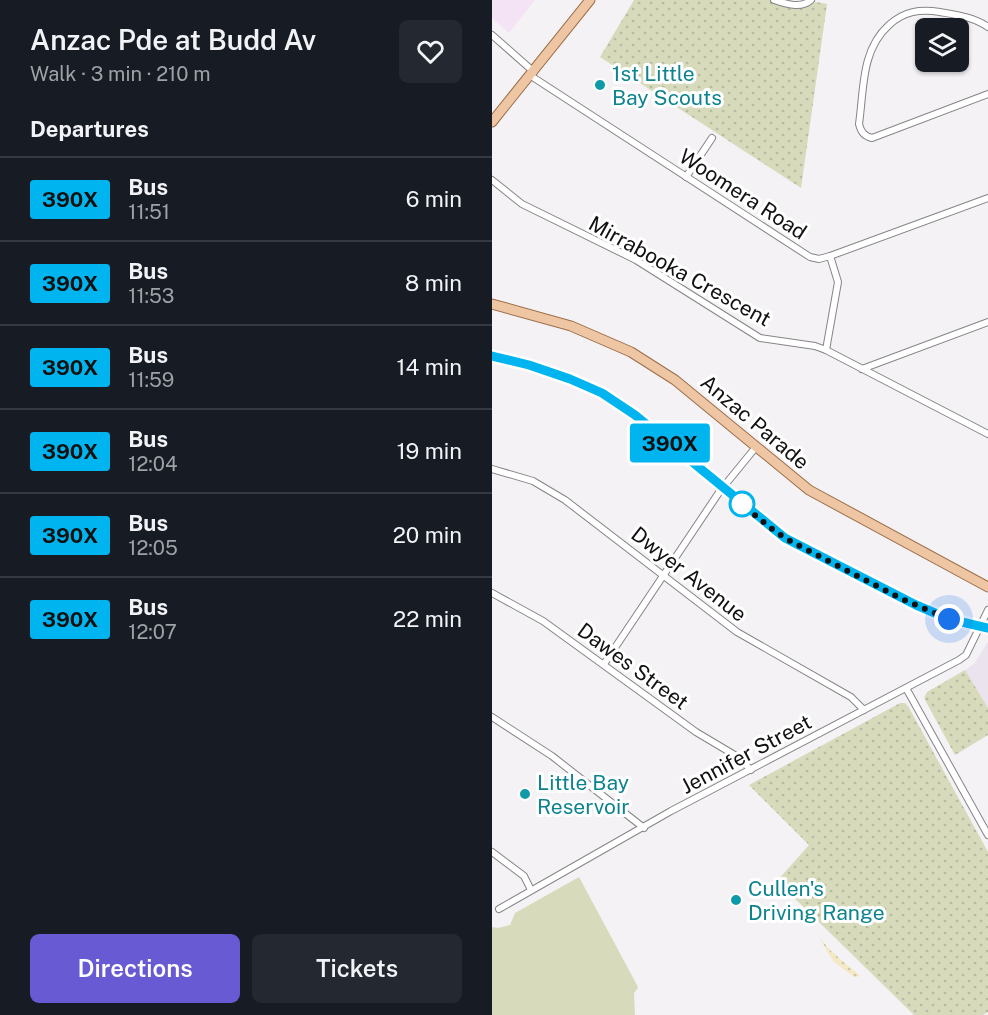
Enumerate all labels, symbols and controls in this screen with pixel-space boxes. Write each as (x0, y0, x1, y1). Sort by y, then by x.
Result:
map controls (915, 18, 969, 72)
button: layers (915, 18, 969, 72)
button: heart (399, 20, 462, 83)
text: Anzac Pde at Budd Av (30, 23, 316, 56)
place label: 1st Little Bay Scouts (612, 61, 722, 110)
text: Walk · 3 min · 210 m (30, 62, 211, 86)
marker: 1st Little Bay Scouts (593, 78, 607, 92)
text: Departures (30, 116, 149, 142)
street label: Woomera Road (674, 143, 812, 245)
text: Bus (128, 174, 168, 200)
text: 6 min (406, 186, 462, 212)
text: 390X (42, 187, 98, 212)
text: 11:51 (128, 200, 170, 224)
street label: Mirrabooka Crescent (585, 211, 775, 331)
text: Bus (128, 258, 168, 284)
text: 8 min (405, 270, 462, 296)
text: 390X (42, 271, 98, 296)
text: 11:53 (128, 284, 174, 308)
text: Bus (128, 342, 168, 368)
text: 14 min (397, 354, 462, 380)
text: 390X (42, 355, 98, 380)
text: 11:59 (128, 368, 174, 392)
street label: Anzac Parade (696, 369, 814, 475)
line badge: 390X (628, 424, 712, 462)
text: Bus (128, 426, 168, 452)
text: 390X (642, 431, 698, 456)
text: 19 min (397, 438, 462, 464)
text: 390X (42, 439, 98, 464)
text: 12:04 (128, 452, 178, 476)
unlabelled marker (729, 491, 755, 517)
text: Bus (128, 510, 168, 536)
street label: Dwyer Avenue (626, 521, 752, 627)
text: 20 min (393, 522, 462, 548)
text: 390X (42, 523, 98, 548)
text: 12:05 (128, 536, 178, 560)
text: Bus (128, 594, 168, 620)
your location (934, 604, 964, 634)
text: 22 min (393, 606, 462, 632)
text: 390X (42, 607, 98, 632)
street label: Dawes Street (573, 617, 693, 715)
text: 12:07 (128, 620, 177, 644)
street label: Jennifer Street (676, 709, 816, 799)
place label: Little Bay Reservoir (537, 770, 630, 819)
marker: Little Bay Reservoir (518, 787, 532, 801)
place label: Cullen's Driving Range (748, 876, 885, 925)
marker: Cullen's Driving Range (729, 893, 743, 907)
button: Directions (30, 934, 240, 1003)
button: Tickets (252, 934, 462, 1003)

